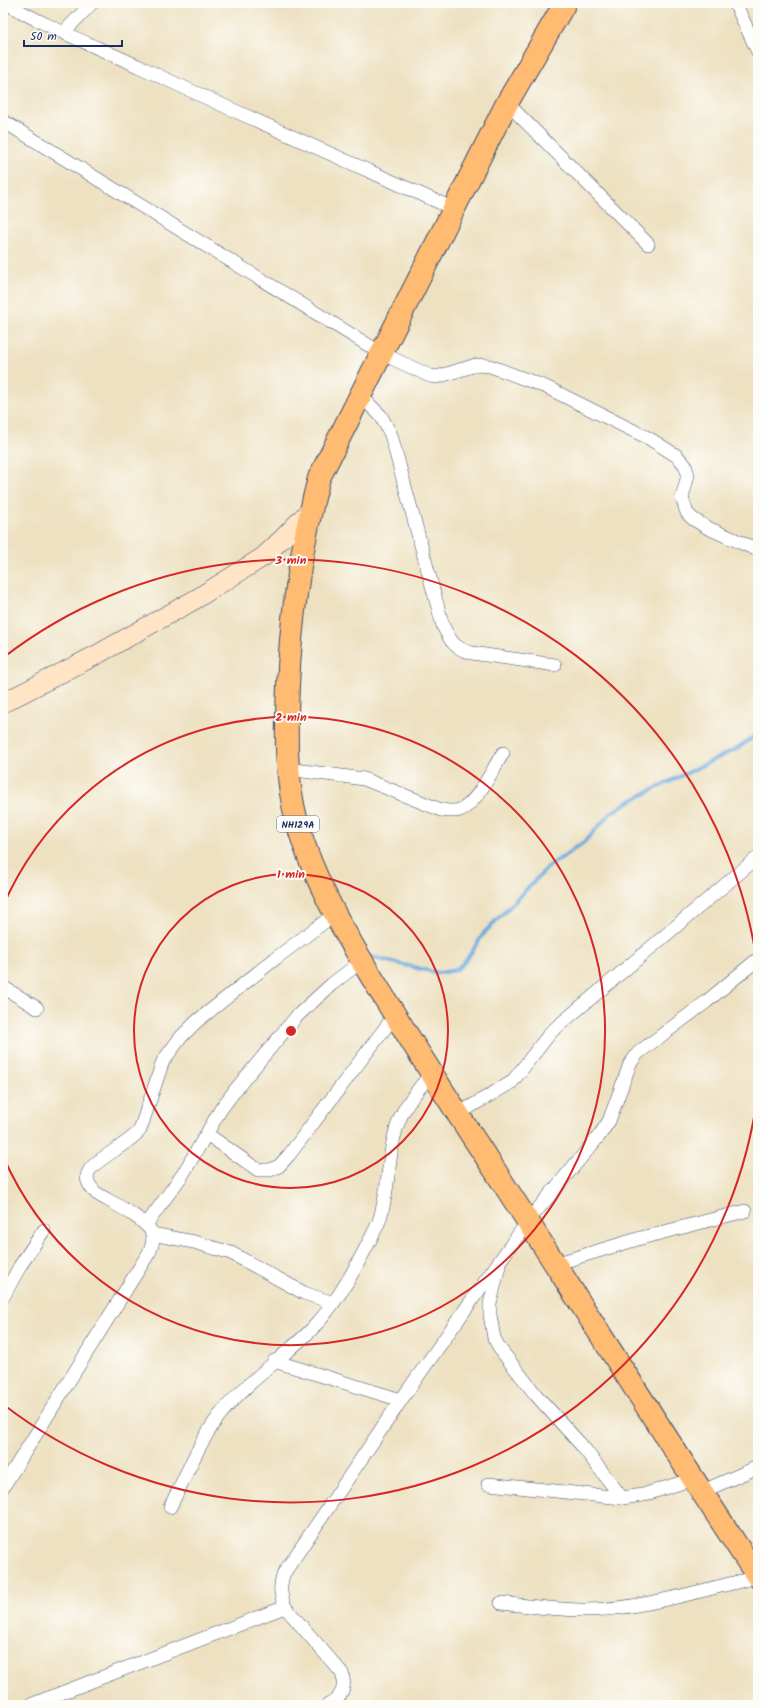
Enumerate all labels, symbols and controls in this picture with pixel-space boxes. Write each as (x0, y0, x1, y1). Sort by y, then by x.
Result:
scale bar (24, 22, 122, 48)
text: 50 m (30, 27, 57, 46)
text: 3 min (275, 551, 307, 570)
text: 2 min (275, 708, 307, 727)
road number: NH129A (277, 816, 319, 832)
text: 1 min (277, 865, 305, 884)
centre of rings (284, 1024, 298, 1038)

